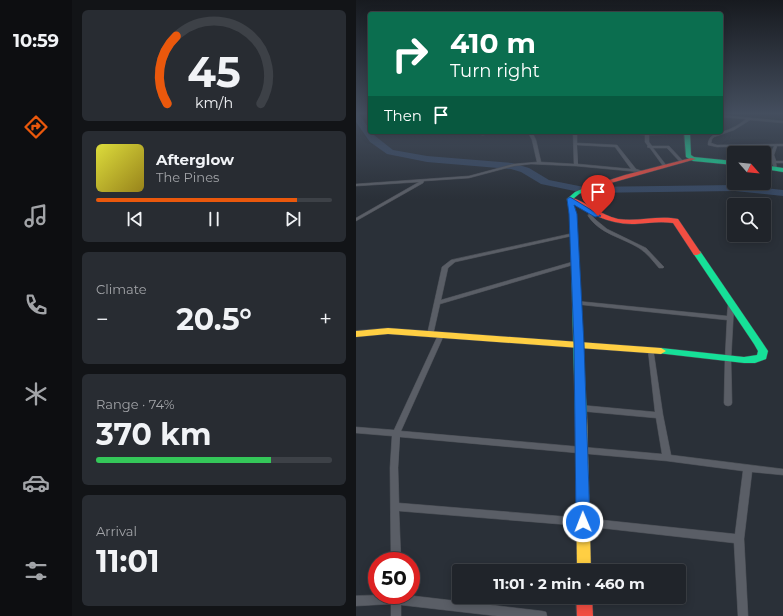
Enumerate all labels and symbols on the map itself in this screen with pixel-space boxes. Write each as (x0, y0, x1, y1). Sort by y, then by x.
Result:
north arrow (727, 146, 771, 190)
pin (581, 175, 615, 216)
position arrow (562, 501, 604, 543)
speed limit sign: 50 (368, 552, 420, 604)

